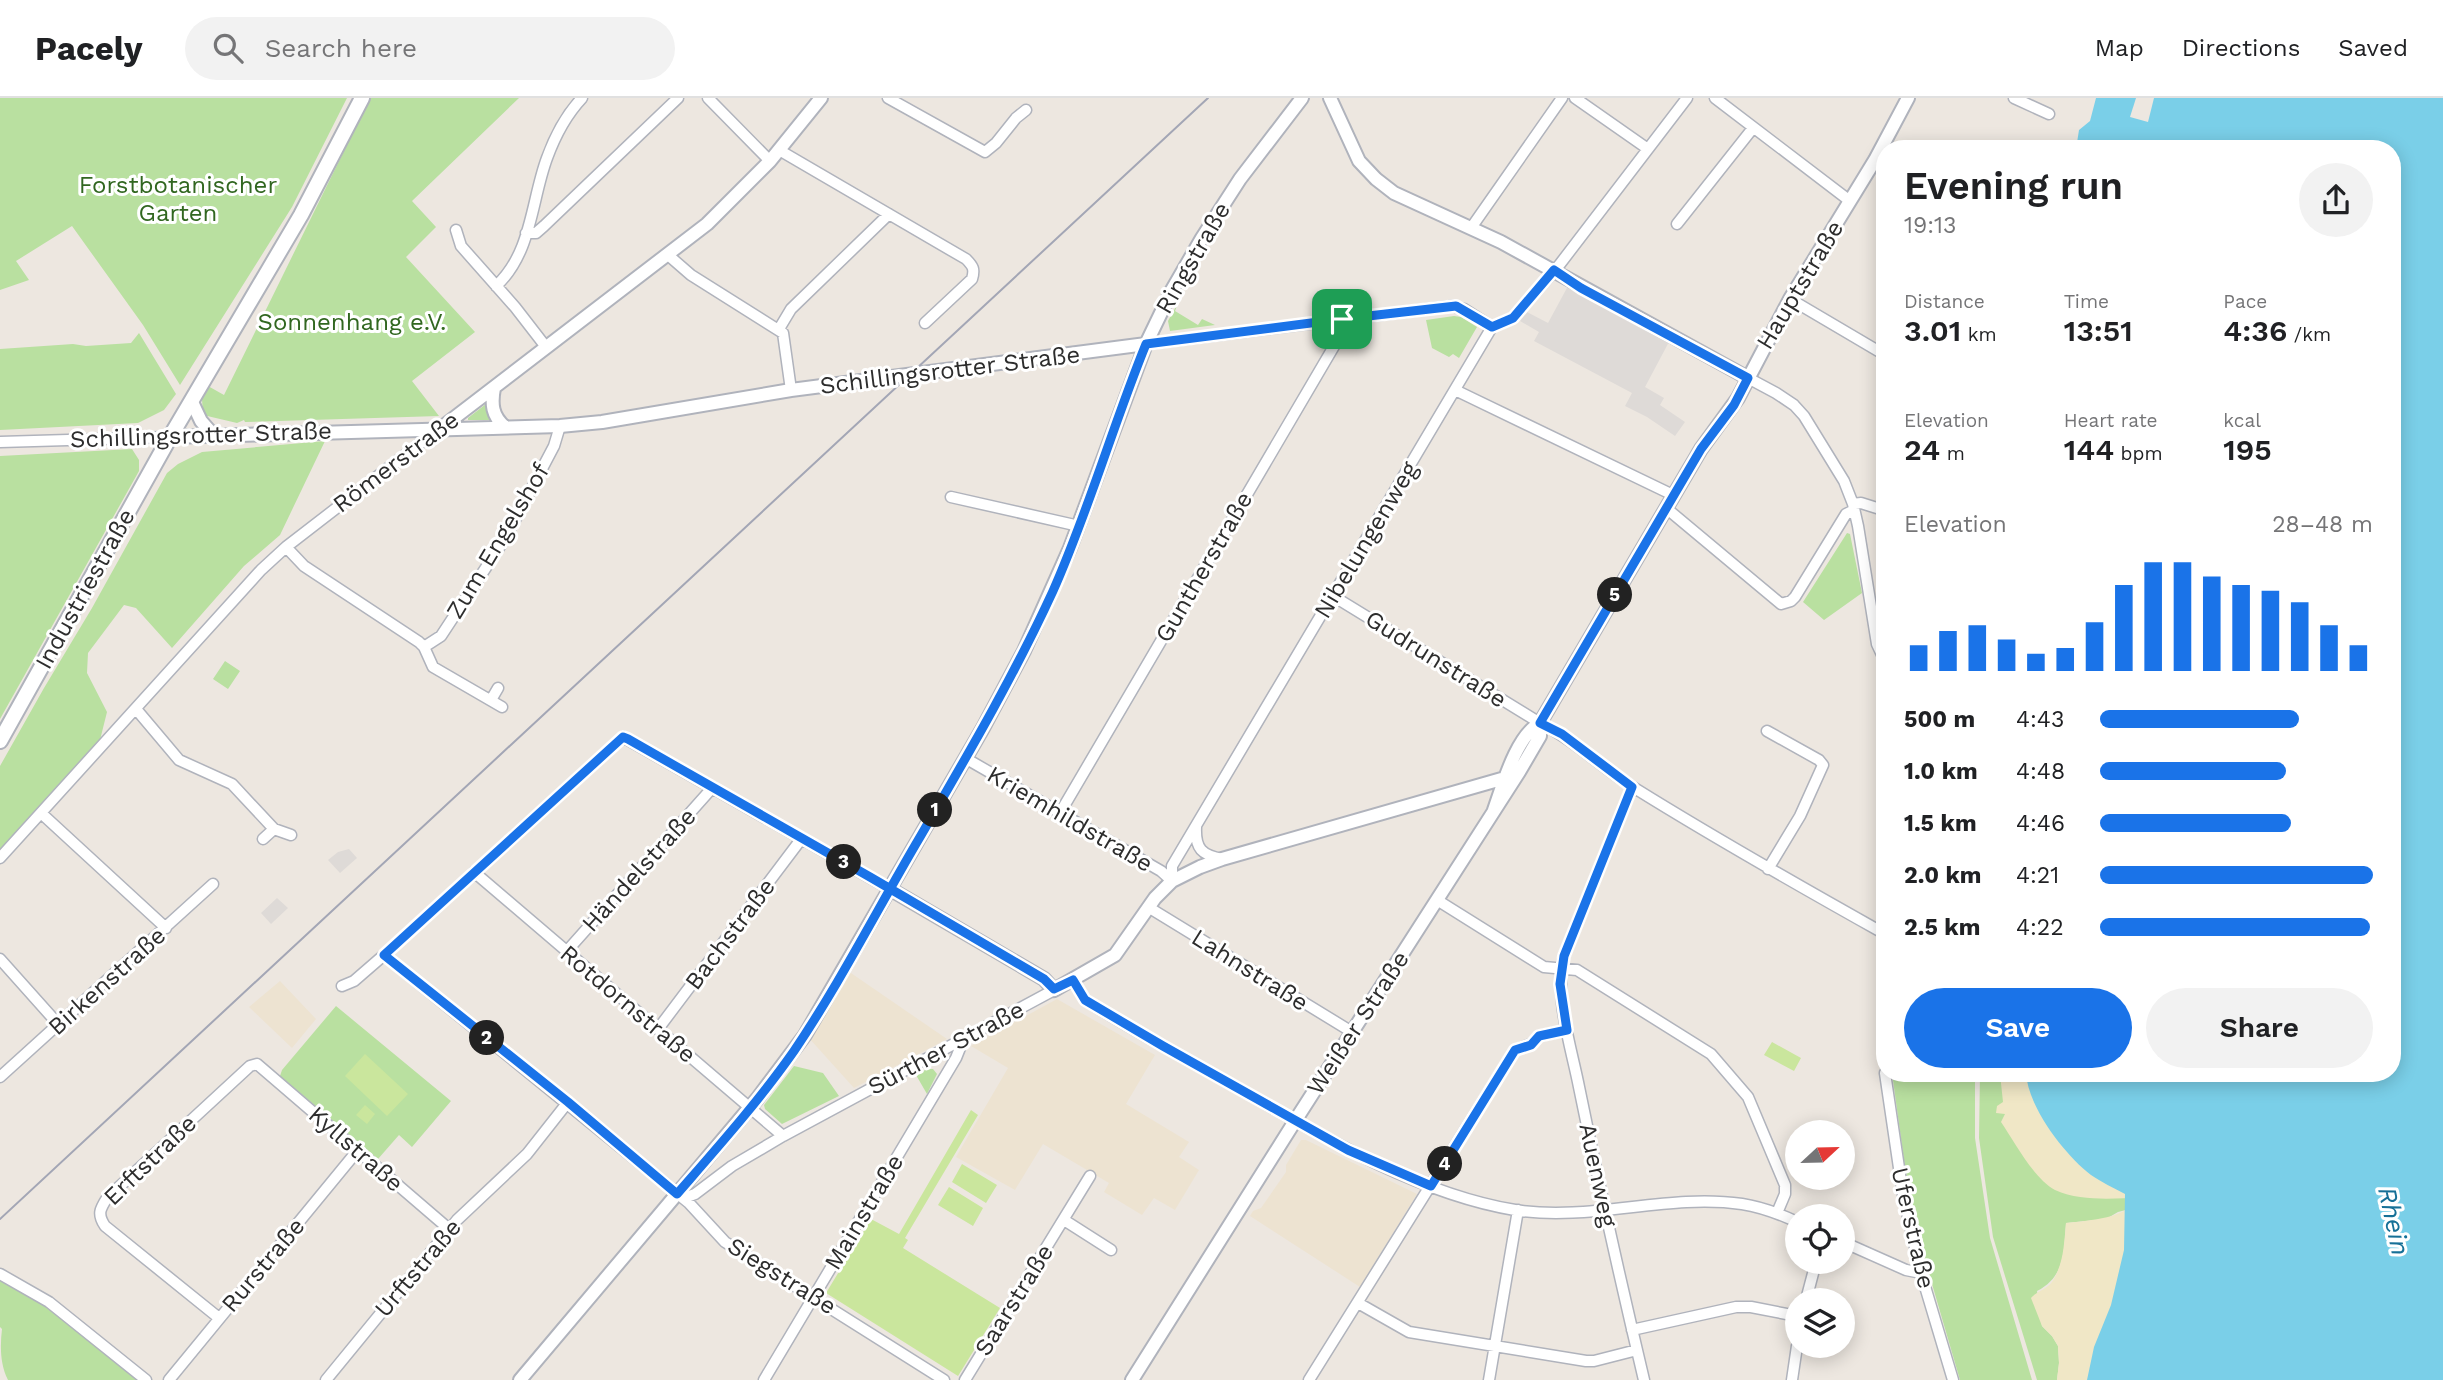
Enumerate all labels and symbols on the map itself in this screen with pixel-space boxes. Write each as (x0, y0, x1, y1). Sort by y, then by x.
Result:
park label: Forstbotanischer Garten (79, 171, 277, 227)
street label: Ringstraße (1150, 197, 1236, 319)
street label: Hauptstraße (1751, 216, 1849, 354)
pin (1312, 289, 1372, 349)
park label: Sonnenhang e.V. (258, 308, 447, 336)
street label: Schillingsrotter Straße (818, 340, 1082, 400)
street label: Römerstraße (328, 406, 464, 518)
street label: Schillingsrotter Straße (70, 416, 332, 454)
street label: Nibelungenweg (1308, 457, 1424, 623)
street label: Zum Engelshof (441, 458, 556, 624)
street label: Guntherstraße (1150, 487, 1258, 647)
street label: Industriestraße (29, 504, 141, 674)
pin: 5 (1598, 578, 1632, 612)
street label: Gudrunstraße (1360, 604, 1512, 714)
street label: Kriemhildstraße (982, 760, 1158, 878)
pin: 1 (918, 792, 953, 828)
street label: Händelstraße (576, 802, 702, 938)
pin: 3 (826, 844, 862, 880)
street label: Bachstraße (679, 873, 781, 995)
street label: Birkenstraße (43, 921, 171, 1041)
street label: Lahnstraße (1187, 923, 1313, 1017)
street label: Rotdornstraße (555, 939, 701, 1069)
street label: Weißer Straße (1301, 946, 1415, 1100)
street label: Sürther Straße (863, 995, 1029, 1101)
pin: 2 (470, 1020, 504, 1056)
street label: Kyllstraße (303, 1100, 409, 1198)
street label: Erftstraße (98, 1109, 202, 1211)
north arrow (1785, 1120, 1855, 1190)
street label: Auenweg (1573, 1121, 1623, 1230)
pin: 4 (1428, 1146, 1462, 1182)
street label: Mainstraße (819, 1149, 909, 1275)
street label: Uferstraße (1885, 1165, 1941, 1291)
water label: Rhein (2372, 1184, 2416, 1258)
street label: Rurstraße (216, 1212, 310, 1318)
street label: Urftstraße (369, 1213, 467, 1323)
street label: Siegstraße (723, 1232, 841, 1320)
street label: Saarstraße (969, 1239, 1059, 1361)

